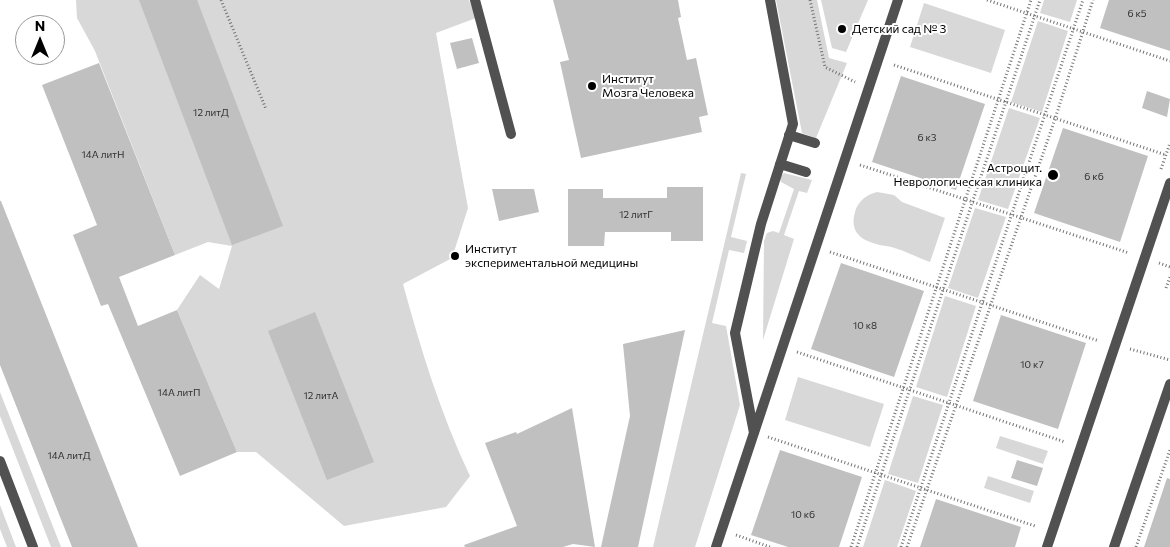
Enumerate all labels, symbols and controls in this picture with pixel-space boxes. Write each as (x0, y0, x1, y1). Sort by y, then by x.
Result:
house number: 6 к5 (1127, 8, 1147, 20)
north arrow (15, 15, 65, 65)
text: N (35, 17, 45, 34)
place label: Детский сад № 3 (852, 22, 946, 36)
marker: Детский сад № 3 (836, 23, 848, 35)
place label: Институт Мозга Человека (602, 72, 694, 100)
marker: Институт Мозга Человека (586, 80, 598, 92)
house number: 12 литД (193, 107, 229, 119)
house number: 6 к3 (917, 132, 937, 144)
house number: 14А литН (82, 149, 124, 161)
place label: Астроцит. Неврологическая клиника (893, 161, 1042, 189)
marker: Астроцит. Неврологическая клиника (1046, 168, 1060, 182)
house number: 6 к6 (1084, 171, 1104, 183)
house number: 12 литГ (619, 209, 653, 221)
place label: Институт экспериментальной медицины (465, 242, 638, 270)
marker: Институт экспериментальной медицины (449, 250, 461, 262)
house number: 10 к8 (853, 320, 877, 332)
house number: 10 к7 (1020, 359, 1044, 371)
house number: 14А литП (158, 387, 200, 399)
house number: 12 литА (304, 390, 338, 402)
house number: 14А литД (47, 450, 91, 462)
house number: 10 к6 (791, 509, 815, 521)

